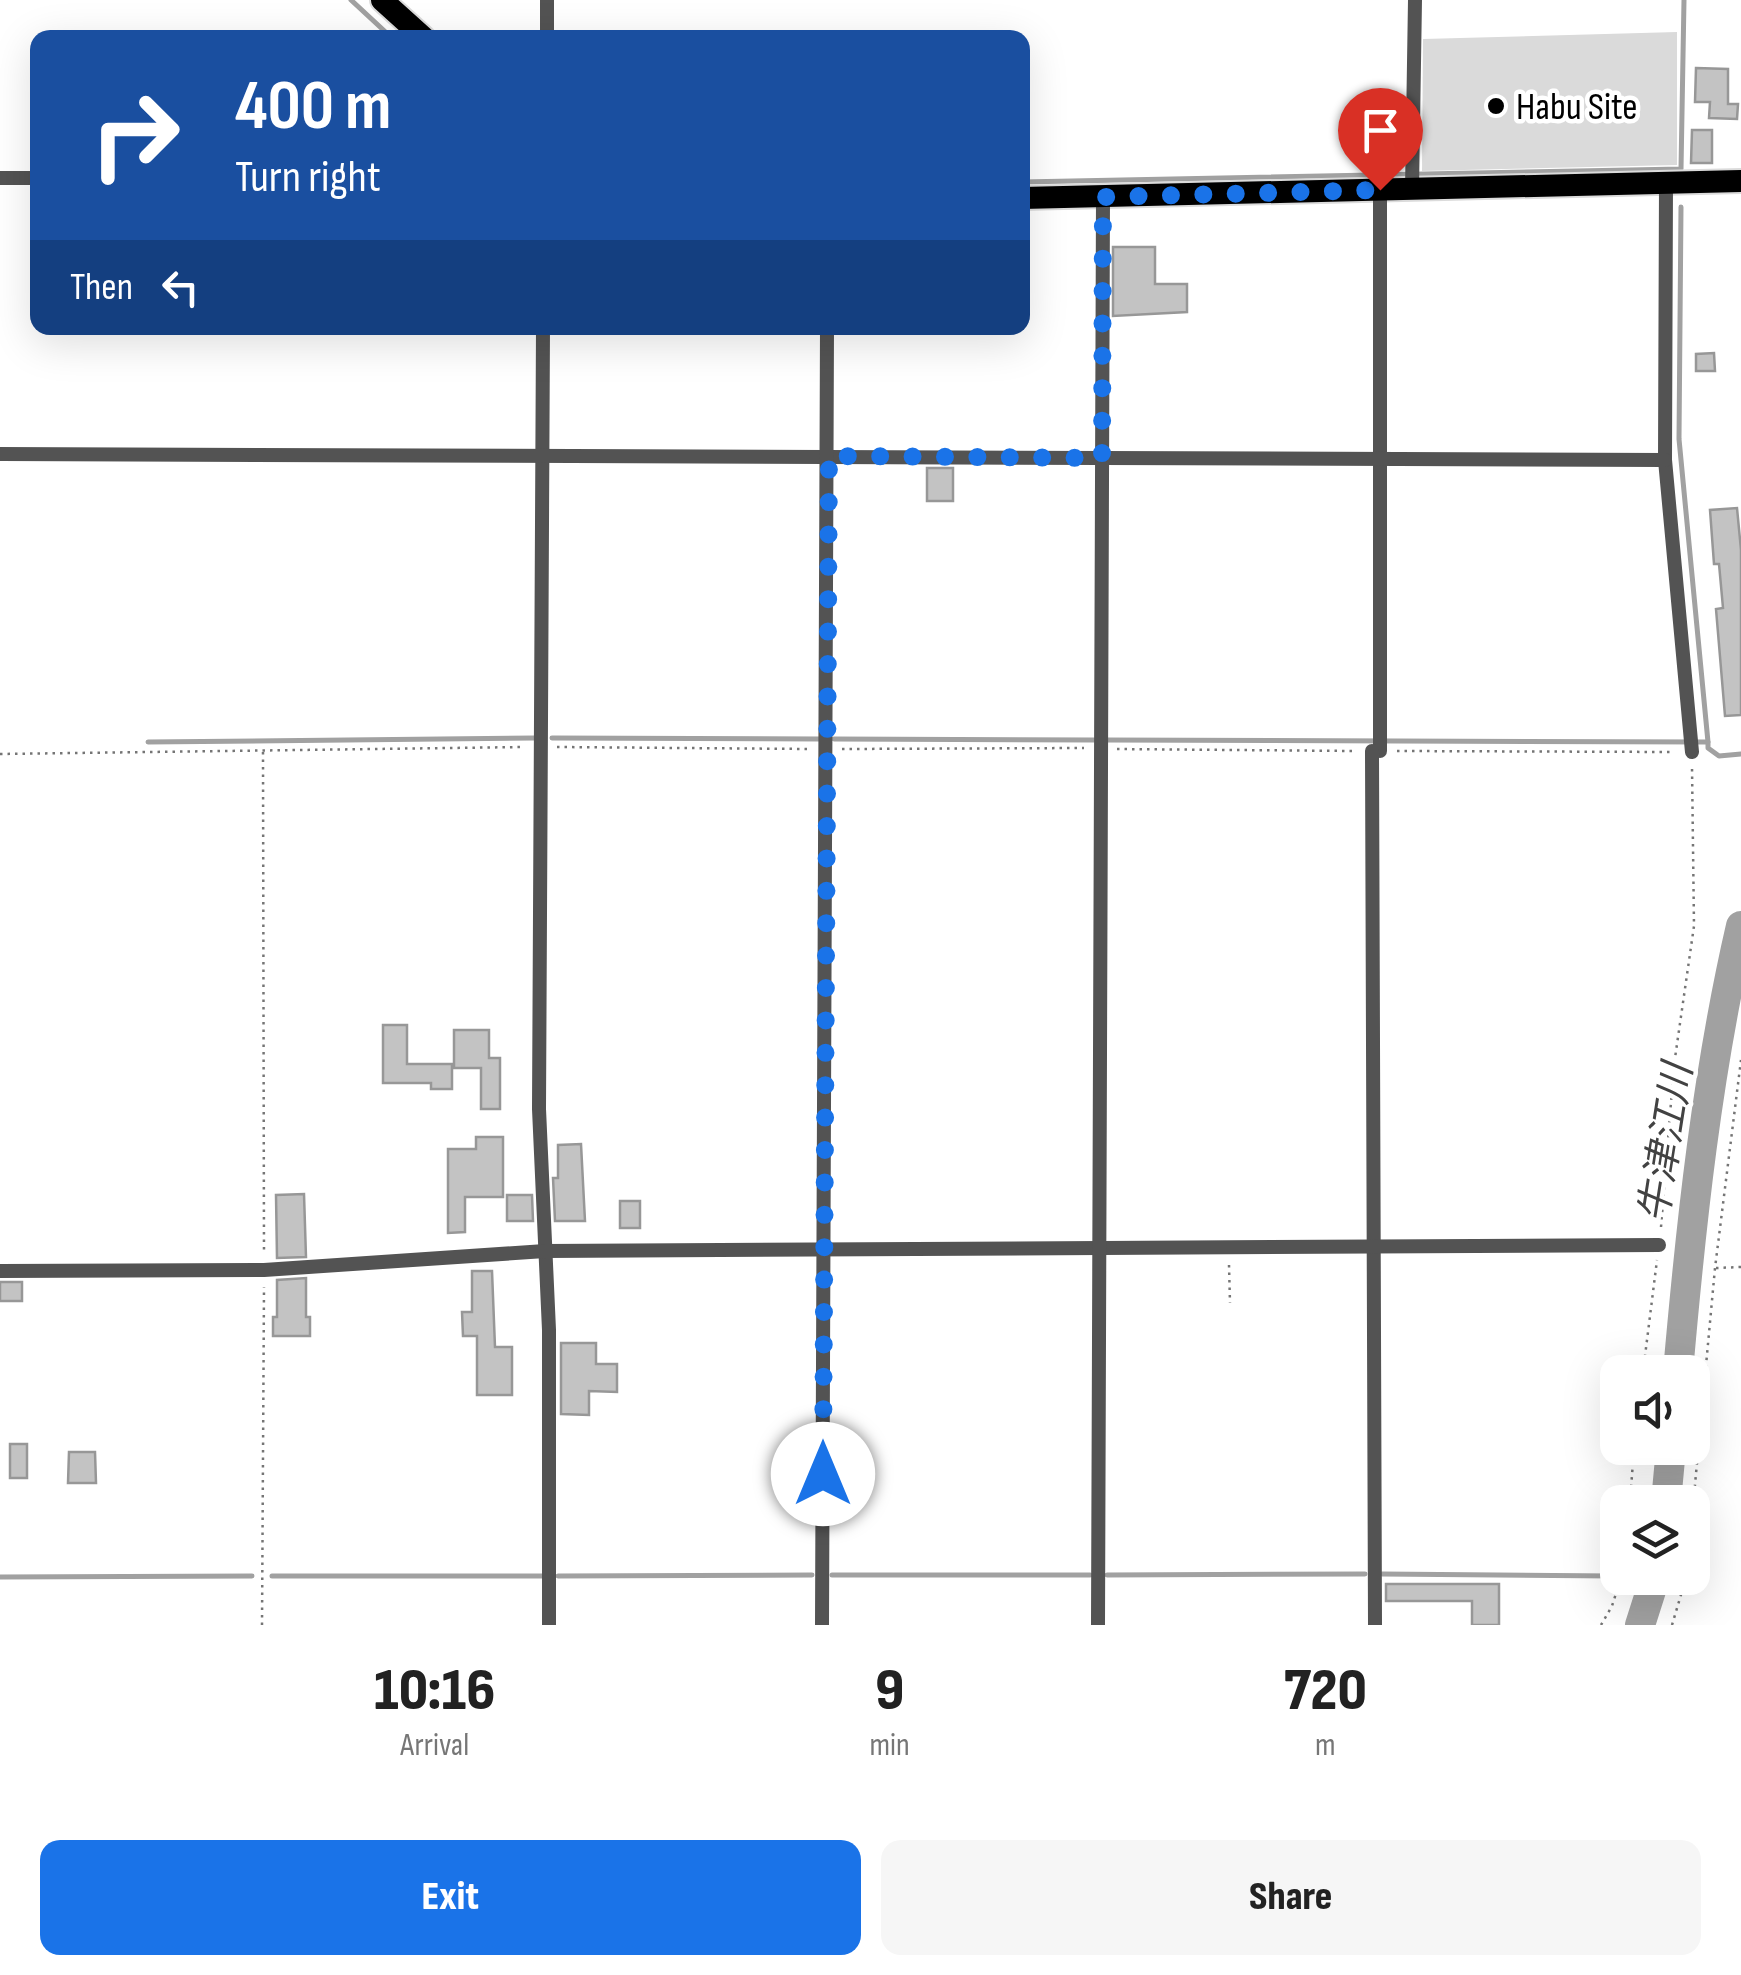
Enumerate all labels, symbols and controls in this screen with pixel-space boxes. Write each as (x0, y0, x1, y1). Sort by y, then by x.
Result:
text: 400 m (235, 65, 392, 149)
icon: right (70, 70, 200, 200)
place label: Habu Site (1516, 85, 1638, 130)
pin (1338, 88, 1423, 191)
marker: Habu Site (1485, 95, 1507, 117)
icon: arrive (1353, 103, 1408, 158)
text: Turn right (235, 150, 381, 205)
icon: left (153, 260, 208, 315)
text: Then (70, 265, 133, 310)
water label: 牛津江川 (1631, 1057, 1704, 1226)
map controls (1600, 1355, 1710, 1595)
button: sound (1600, 1355, 1710, 1465)
position arrow (771, 1422, 875, 1526)
button: layers (1600, 1485, 1710, 1595)
text: 10:16 (374, 1655, 495, 1727)
text: 9 (875, 1655, 904, 1727)
text: 720 (1284, 1655, 1367, 1727)
text: Arrival (400, 1726, 469, 1765)
text: min (869, 1726, 910, 1765)
text: m (1315, 1726, 1336, 1765)
button: Exit (40, 1840, 861, 1955)
button: Share (881, 1840, 1701, 1955)

